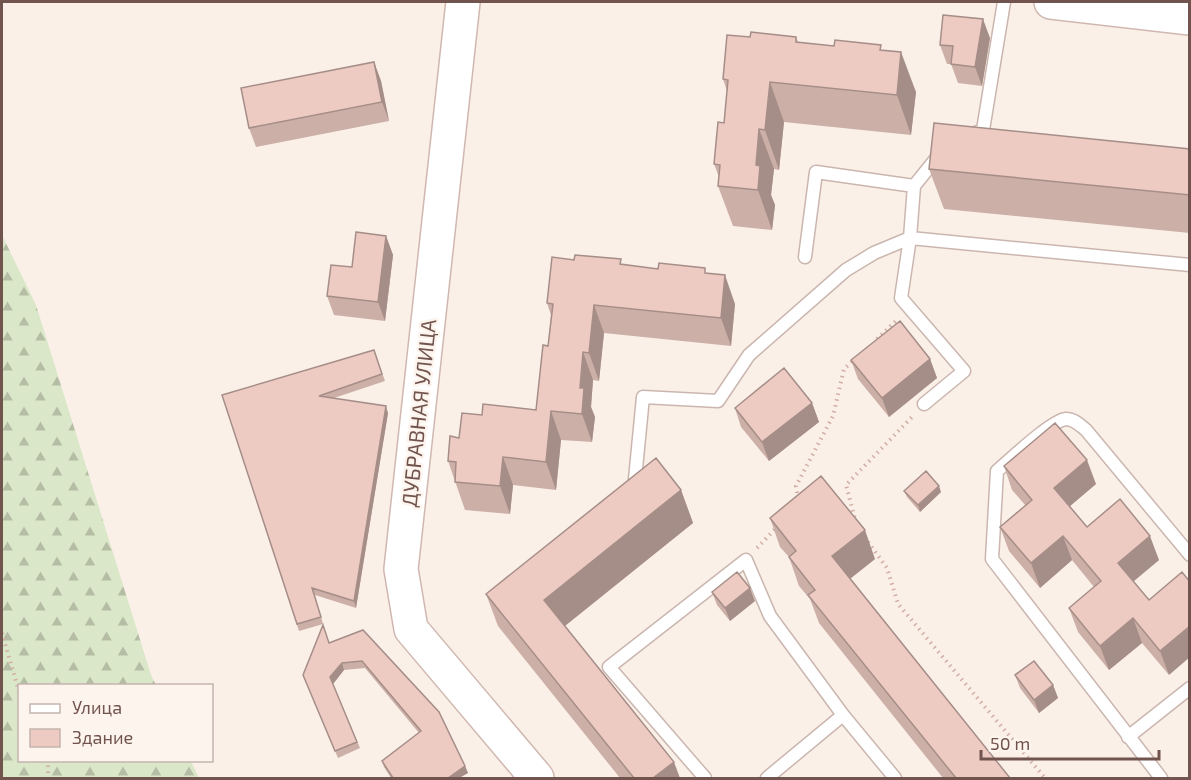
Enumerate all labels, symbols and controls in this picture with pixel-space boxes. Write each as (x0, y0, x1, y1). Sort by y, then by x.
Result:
street label: ДУБРАВНАЯ УЛИЦА (396, 318, 440, 508)
legend (18, 684, 213, 762)
text: Улица (72, 696, 122, 718)
scale bar (981, 723, 1160, 761)
text: Здание (72, 726, 133, 748)
text: 50 m (990, 732, 1030, 754)

